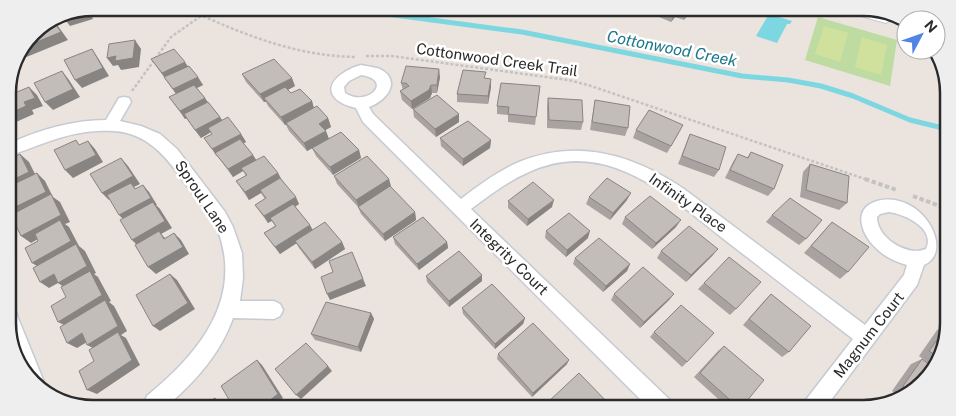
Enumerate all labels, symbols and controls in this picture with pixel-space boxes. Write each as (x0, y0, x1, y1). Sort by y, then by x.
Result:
north arrow (896, 10, 946, 60)
text: N (921, 17, 940, 36)
water label: Cottonwood Creek (605, 27, 739, 70)
street label: Cottonwood Creek Trail (415, 40, 579, 79)
street label: Sproul Lane (172, 157, 233, 236)
street label: Infinity Place (646, 170, 730, 236)
street label: Integrity Court (467, 215, 552, 298)
street label: Magnum Court (830, 288, 907, 381)

